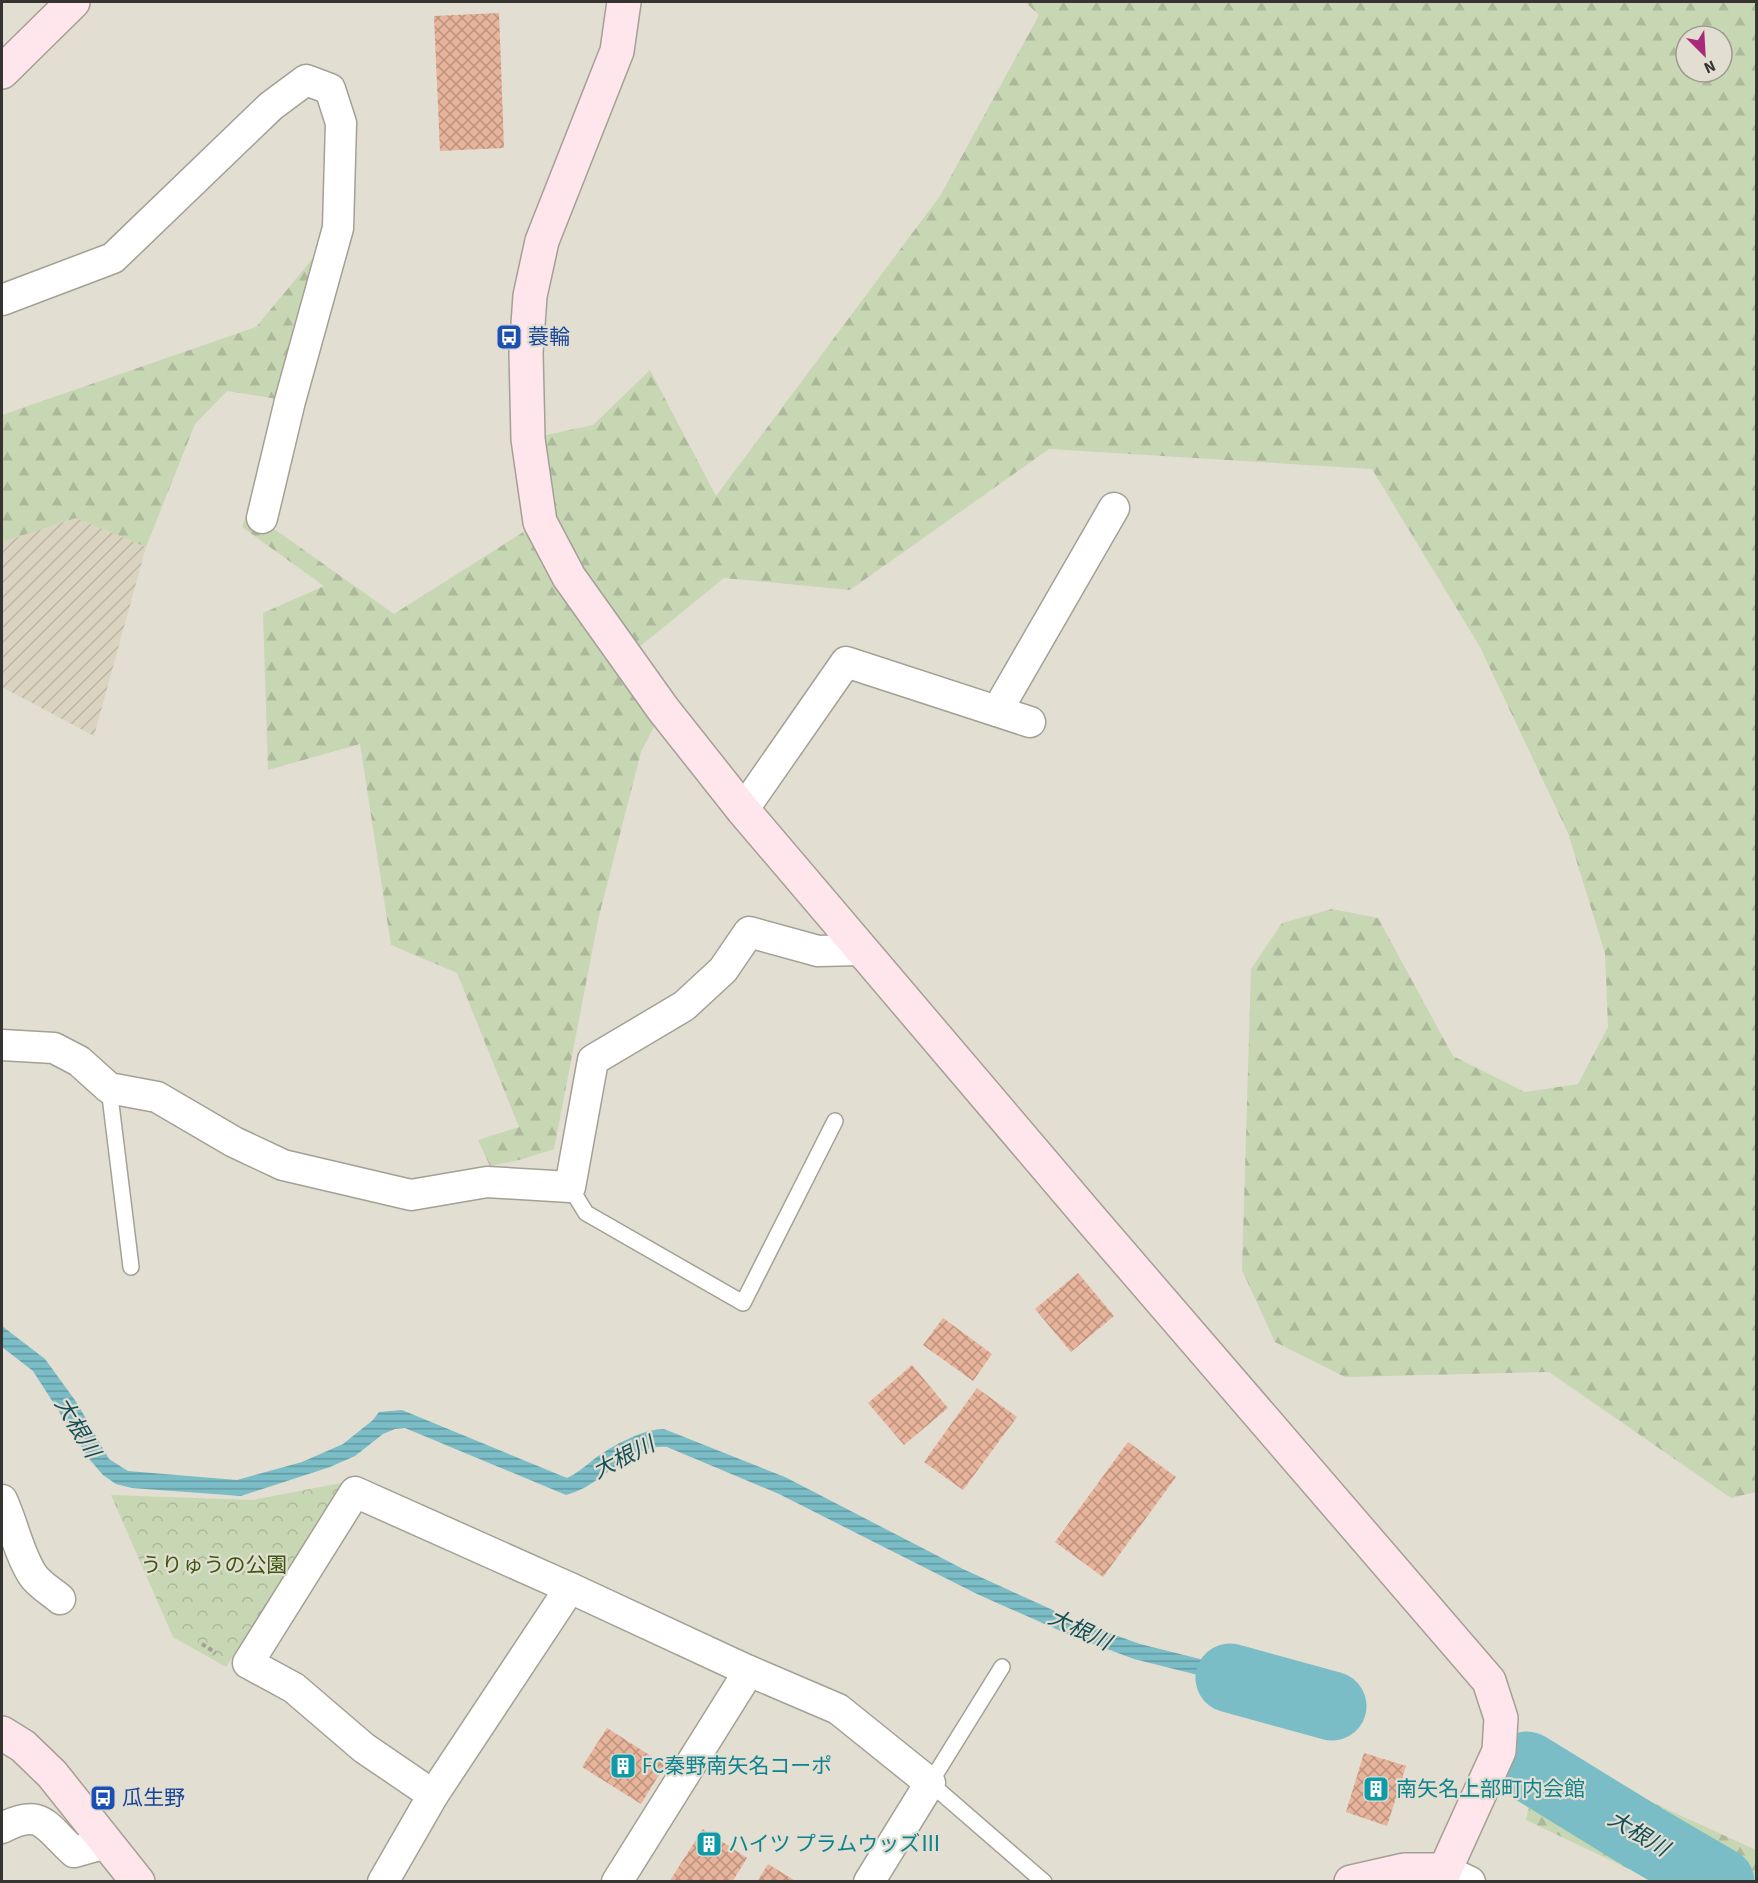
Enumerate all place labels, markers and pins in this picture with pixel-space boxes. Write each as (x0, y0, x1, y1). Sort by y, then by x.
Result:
bus stop icon: 蓑輪 (494, 322, 524, 352)
place label: 蓑輪 (528, 322, 570, 352)
building icon: FC秦野南矢名コーポ (608, 1751, 638, 1781)
place label: FC秦野南矢名コーポ (642, 1751, 832, 1781)
building icon: 南矢名上部町内会館 (1361, 1774, 1391, 1804)
place label: 南矢名上部町内会館 (1396, 1774, 1585, 1804)
bus stop icon: 瓜生野 (88, 1783, 118, 1813)
place label: 瓜生野 (122, 1783, 185, 1813)
building icon: ハイツ プラムウッズⅢ (694, 1829, 724, 1859)
place label: ハイツ プラムウッズⅢ (728, 1829, 941, 1859)

